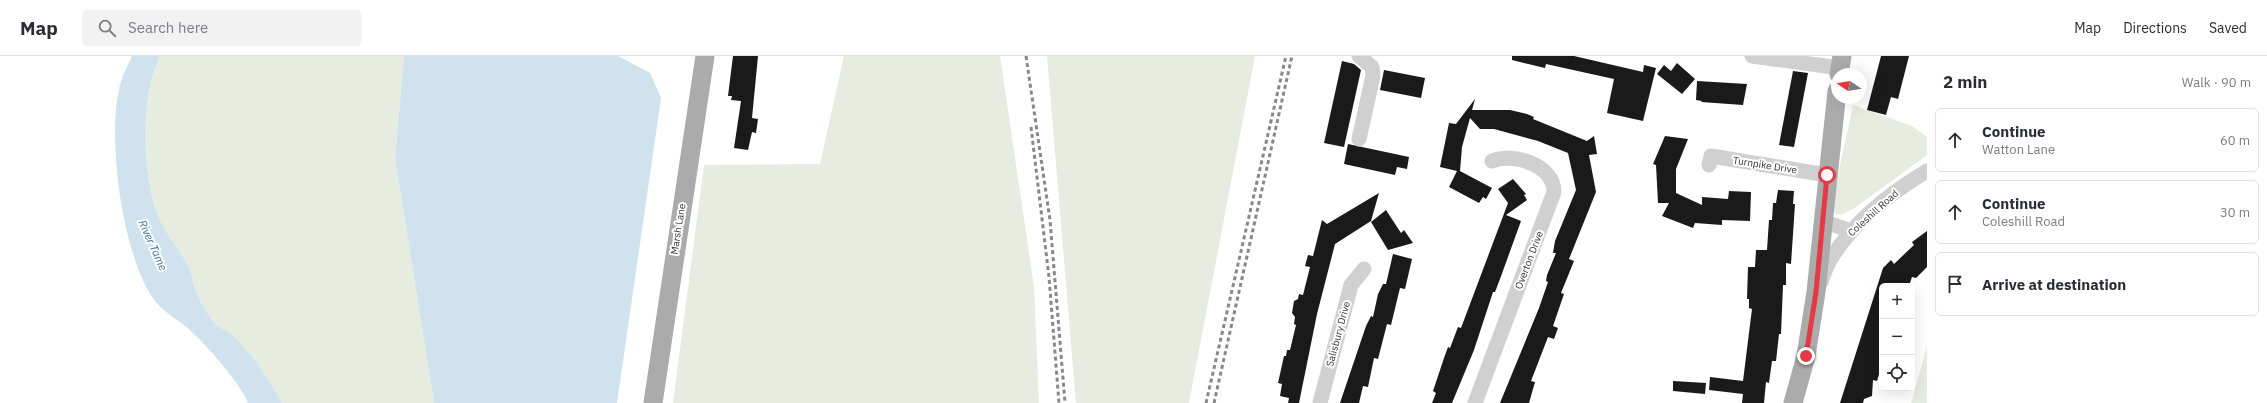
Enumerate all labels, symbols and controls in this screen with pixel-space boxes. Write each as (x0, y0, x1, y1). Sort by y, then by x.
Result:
search box (82, 10, 362, 46)
text: Map (20, 16, 58, 40)
icon: search (96, 17, 118, 39)
text: Search here (128, 18, 208, 37)
text: Map (2074, 19, 2101, 37)
text: Directions (2123, 19, 2187, 37)
text: Saved (2209, 19, 2247, 37)
north arrow (1831, 68, 1867, 104)
text: 2 min (1943, 71, 1987, 93)
text: Walk · 90 m (2182, 74, 2251, 91)
text: Continue (1982, 122, 2046, 141)
icon: ahead (1944, 129, 1966, 151)
text: 60 m (2220, 132, 2250, 149)
text: Watton Lane (1982, 141, 2055, 158)
street label: Turnpike Drive (1732, 154, 1798, 177)
route start (1818, 166, 1836, 184)
street label: Coleshill Road (1845, 187, 1901, 239)
text: Continue (1982, 194, 2046, 213)
icon: ahead (1944, 201, 1966, 223)
street label: Marsh Lane (668, 202, 689, 255)
text: 30 m (2220, 204, 2250, 221)
text: Coleshill Road (1982, 213, 2065, 230)
water label: River Tame (136, 217, 171, 273)
street label: Overton Drive (1512, 229, 1546, 291)
icon: arrive (1944, 273, 1966, 295)
text: Arrive at destination (1982, 275, 2126, 294)
map controls (1879, 283, 1915, 391)
button: + (1879, 283, 1915, 319)
street label: Salisbury Drive (1323, 299, 1353, 368)
button: − (1879, 319, 1915, 355)
route end (1797, 347, 1815, 365)
button: locate (1879, 355, 1915, 391)

